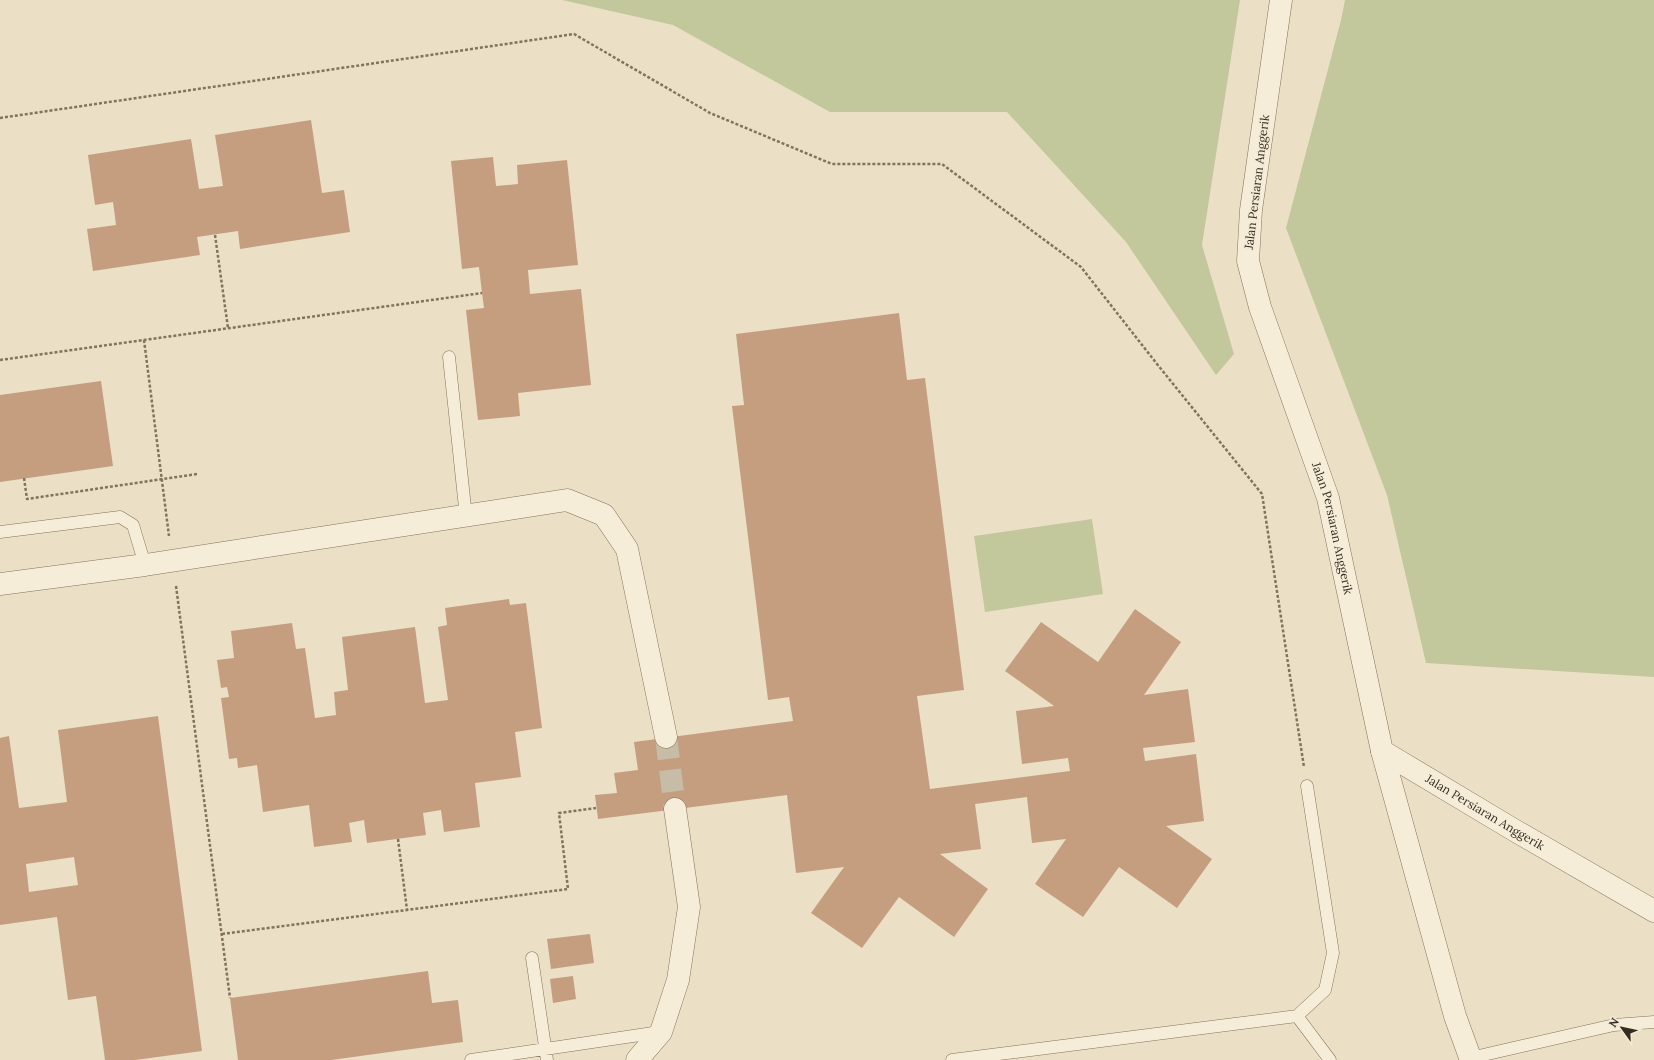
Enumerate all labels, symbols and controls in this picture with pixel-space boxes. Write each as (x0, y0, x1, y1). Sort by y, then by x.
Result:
street label: Jalan Persiaran Anggerik (1241, 113, 1272, 251)
street label: Jalan Persiaran Anggerik (1309, 459, 1356, 596)
street label: Jalan Persiaran Anggerik (1422, 770, 1548, 853)
north arrow (1602, 1008, 1642, 1048)
text: N (1605, 1015, 1622, 1030)

